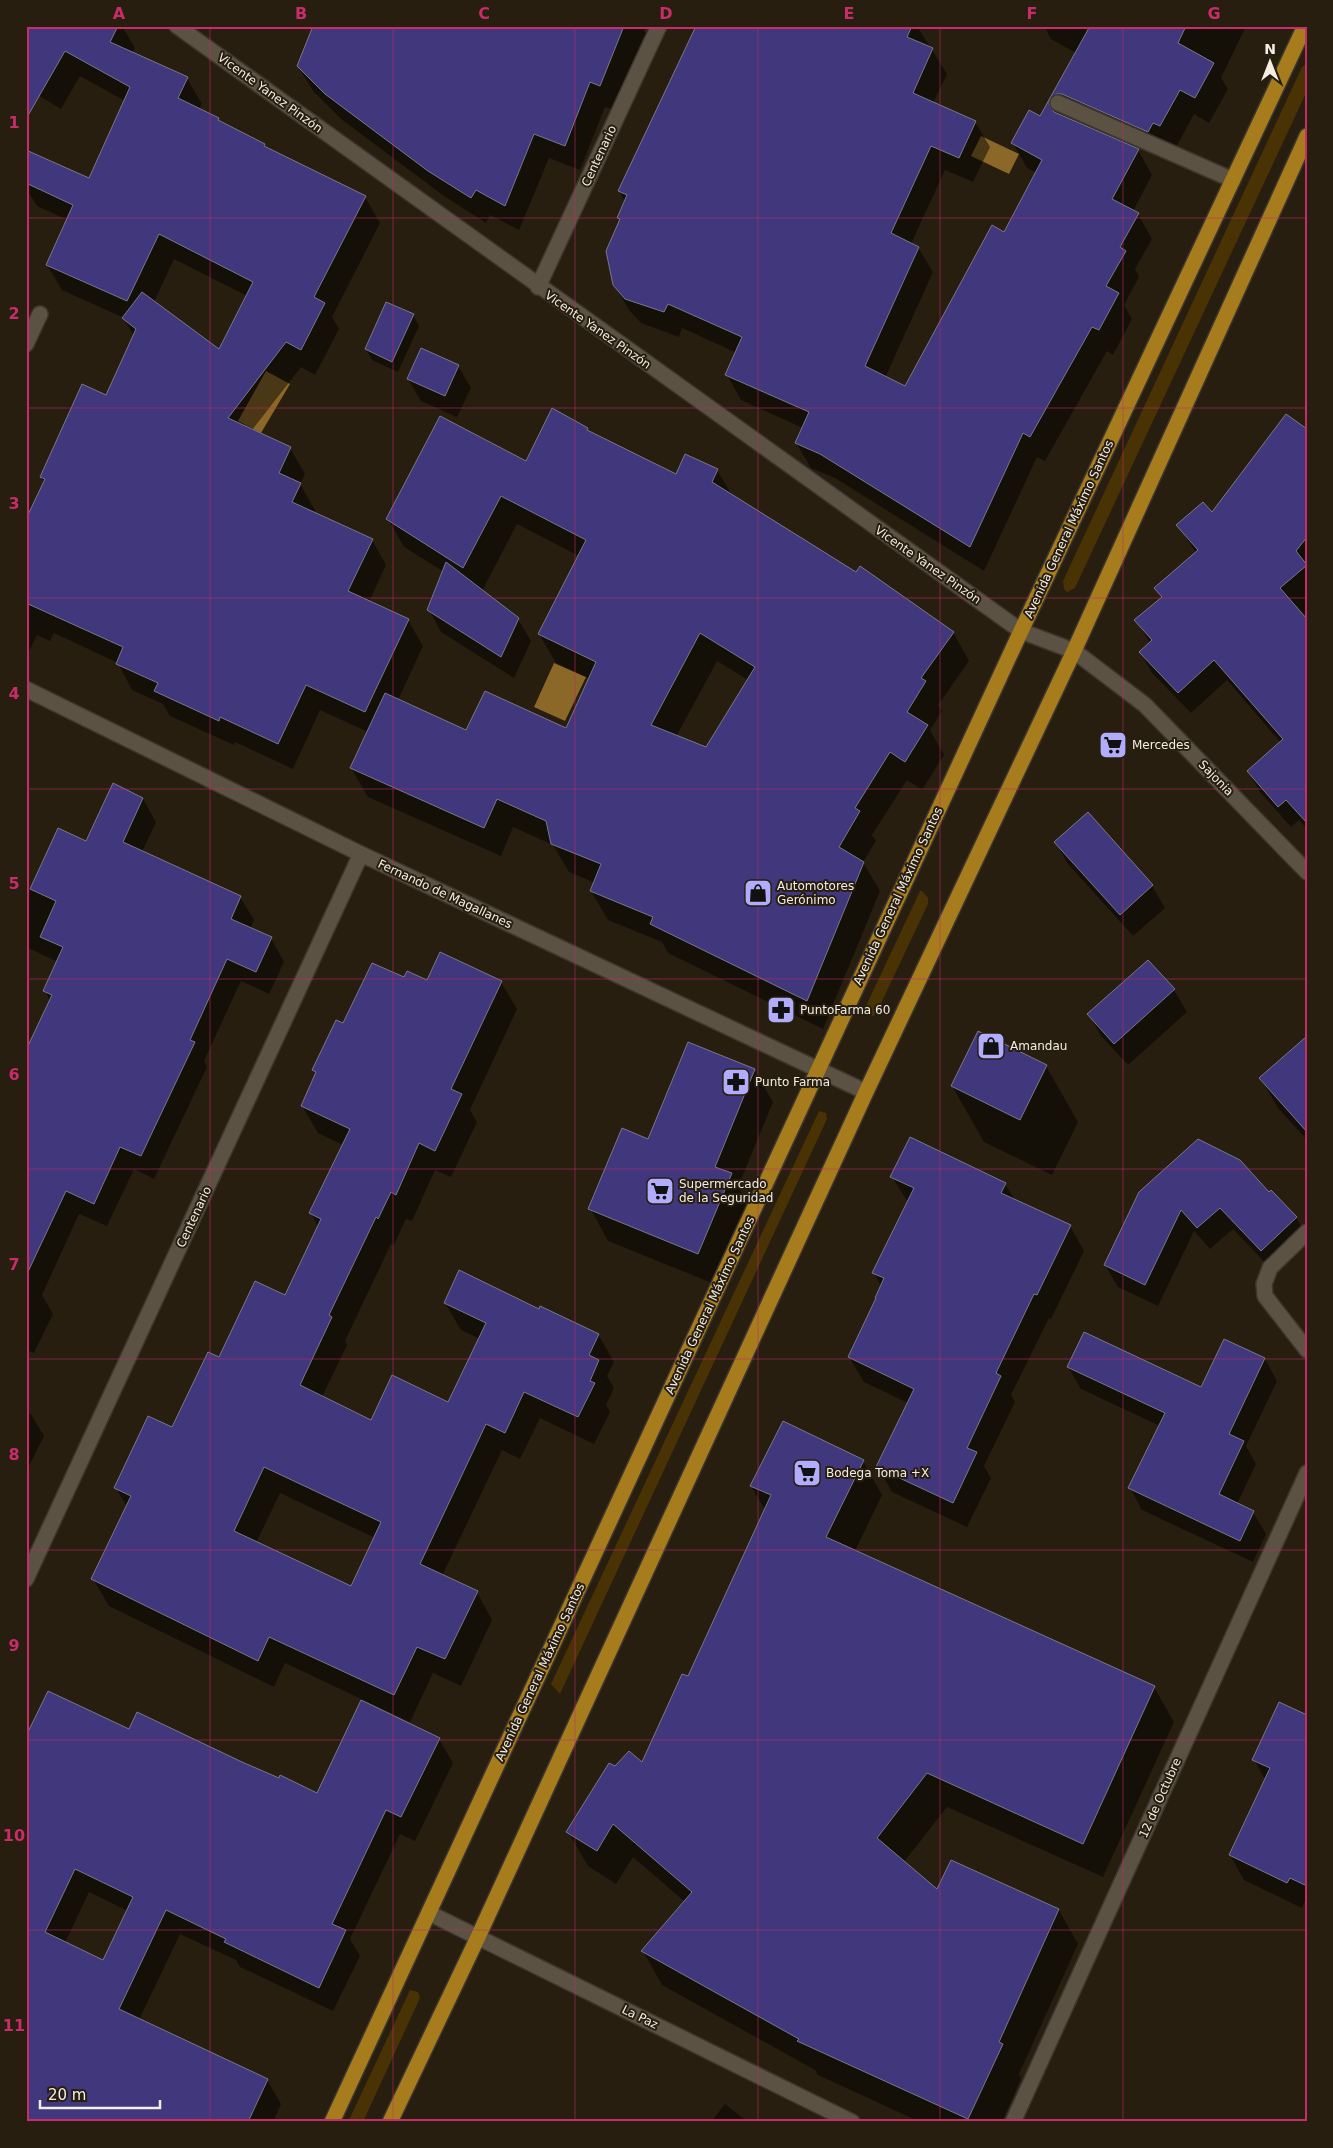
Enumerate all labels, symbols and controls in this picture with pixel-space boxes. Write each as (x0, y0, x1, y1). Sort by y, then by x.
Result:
text: A (113, 4, 126, 23)
text: B (295, 4, 307, 23)
text: C (478, 4, 490, 23)
text: D (659, 4, 673, 23)
text: E (844, 4, 854, 23)
text: F (1027, 4, 1037, 23)
text: G (1207, 4, 1221, 23)
north arrow (1246, 38, 1296, 88)
text: N (1264, 41, 1276, 57)
street label: Vicente Yanez Pinzón (215, 50, 325, 136)
text: 1 (8, 113, 20, 132)
street label: Centenario (579, 123, 619, 189)
street label: Vicente Yanez Pinzón (542, 288, 654, 372)
text: 2 (8, 304, 20, 323)
street label: Avenida General Máximo Santos (1022, 438, 1116, 620)
text: 3 (8, 494, 20, 513)
street label: Vicente Yanez Pinzón (872, 523, 984, 607)
text: 4 (8, 684, 20, 703)
supermarket icon: Mercedes (1098, 730, 1128, 760)
place label: Mercedes (1132, 738, 1190, 752)
street label: Sajonia (1196, 757, 1236, 799)
street label: Avenida General Máximo Santos (851, 805, 945, 987)
street label: Fernando de Magallanes (376, 857, 514, 931)
text: 5 (8, 874, 20, 893)
shop icon: Automotores Gerónimo (743, 878, 773, 908)
place label: Automotores Gerónimo (777, 879, 854, 907)
pharmacy icon: PuntoFarma 60 (766, 995, 796, 1025)
place label: PuntoFarma 60 (800, 1003, 890, 1017)
shop icon: Amandau (976, 1031, 1006, 1061)
place label: Amandau (1010, 1039, 1067, 1053)
text: 6 (8, 1065, 20, 1084)
pharmacy icon: Punto Farma (721, 1067, 751, 1097)
place label: Punto Farma (755, 1075, 830, 1089)
supermarket icon: Supermercado de la Seguridad (645, 1176, 675, 1206)
place label: Supermercado de la Seguridad (679, 1177, 773, 1205)
street label: Centenario (174, 1184, 214, 1250)
street label: Avenida General Máximo Santos (663, 1214, 757, 1396)
text: 7 (8, 1255, 20, 1274)
text: 8 (8, 1445, 20, 1464)
supermarket icon: Bodega Toma +X (792, 1458, 822, 1488)
place label: Bodega Toma +X (826, 1466, 929, 1480)
street label: Avenida General Máximo Santos (493, 1581, 587, 1763)
text: 9 (8, 1636, 20, 1655)
street label: 12 de Octubre (1136, 1756, 1184, 1840)
text: 10 (3, 1826, 25, 1845)
street label: La Paz (620, 2002, 660, 2032)
text: 11 (3, 2016, 25, 2035)
scale bar (40, 2078, 160, 2110)
text: 20 m (48, 2086, 86, 2104)

